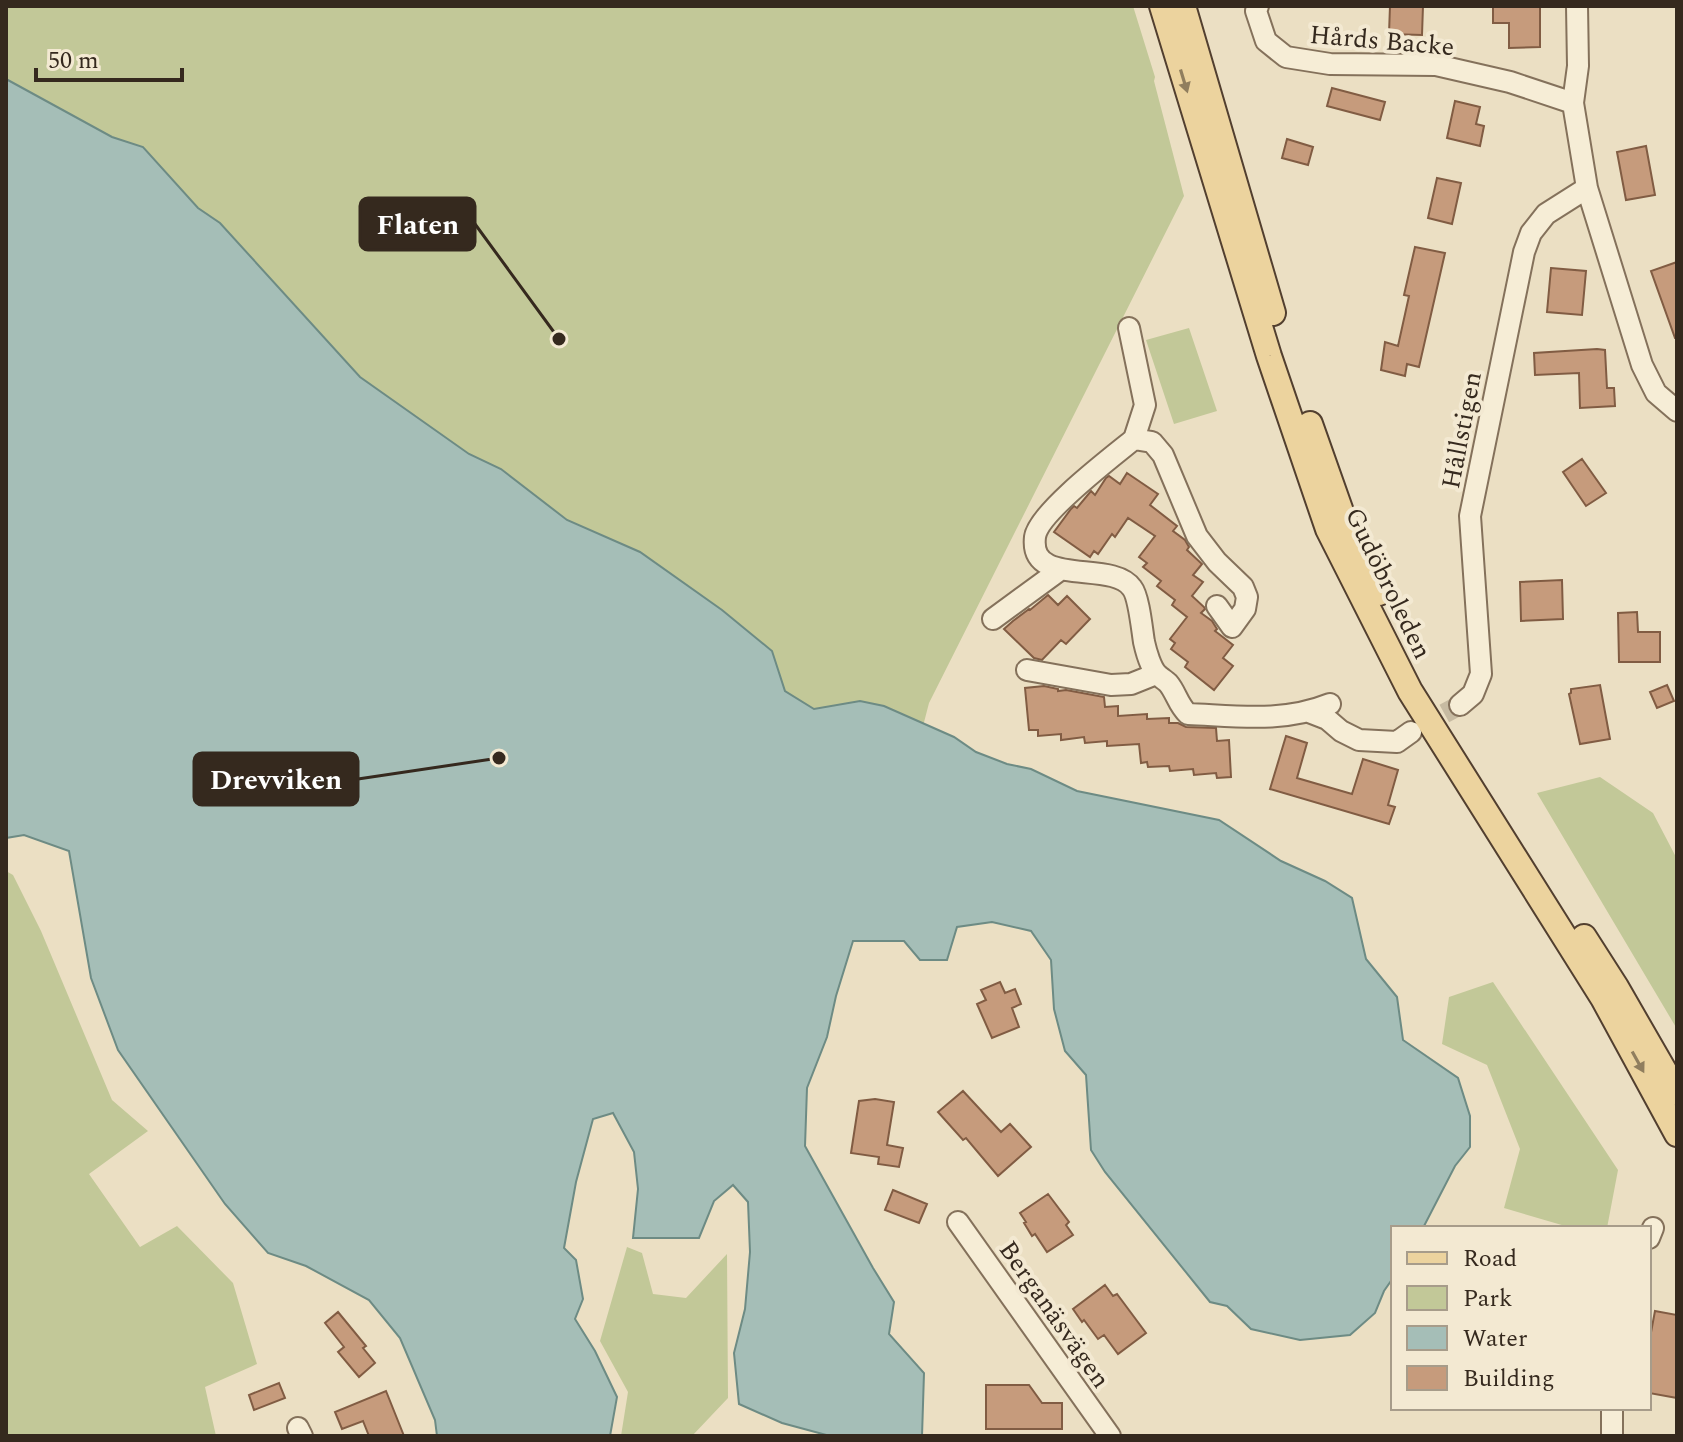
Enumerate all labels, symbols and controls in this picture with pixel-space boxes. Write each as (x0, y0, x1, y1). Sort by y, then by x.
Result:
street label: Hårds Backe (1308, 15, 1456, 67)
scale bar (36, 32, 182, 82)
text: 50 m (48, 43, 99, 79)
one-way arrow (1178, 69, 1191, 93)
callout: Flaten (360, 198, 475, 250)
text: Flaten (377, 204, 459, 247)
street label: Hållstigen (1431, 368, 1493, 492)
street label: Gudöbroleden (1334, 501, 1442, 666)
callout: Drevviken (194, 753, 358, 805)
text: Drevviken (210, 759, 342, 802)
one-way arrow (1630, 1051, 1644, 1073)
legend (1391, 1226, 1651, 1410)
street label: Berganäsvägen (988, 1232, 1120, 1397)
text: Road (1463, 1241, 1517, 1277)
text: Park (1463, 1281, 1513, 1317)
text: Water (1463, 1321, 1527, 1357)
text: Building (1463, 1361, 1555, 1397)

